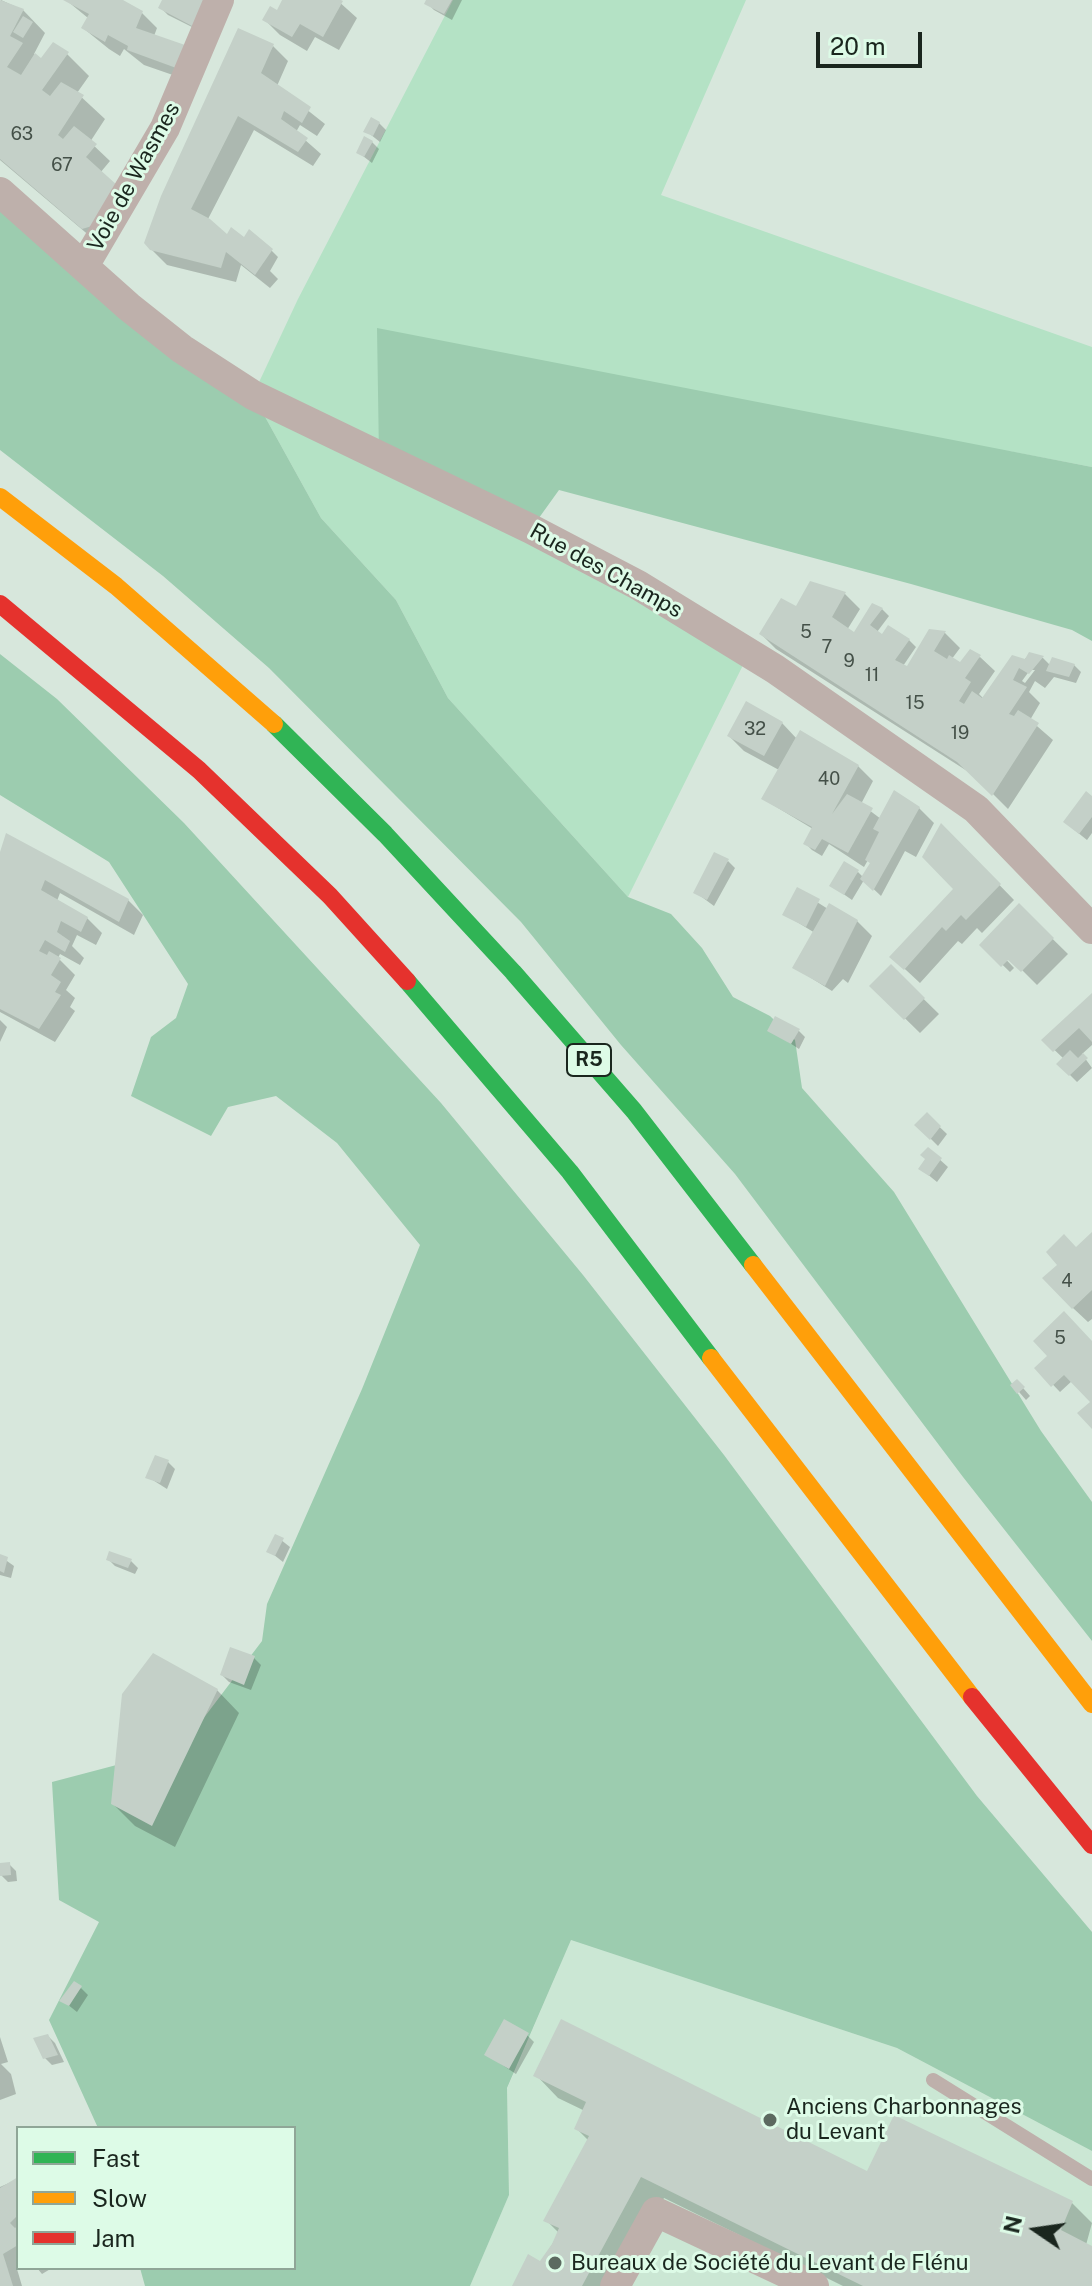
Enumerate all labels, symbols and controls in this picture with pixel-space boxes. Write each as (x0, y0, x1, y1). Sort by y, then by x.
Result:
scale bar (820, 16, 926, 66)
text: 20 m (830, 32, 886, 60)
street label: Voie de Wasmes (82, 98, 186, 256)
house number: 63 (11, 123, 33, 145)
house number: 67 (51, 154, 73, 176)
street label: Rue des Champs (525, 518, 687, 624)
house number: 5 (800, 621, 812, 643)
house number: 7 (822, 636, 832, 658)
house number: 9 (843, 650, 855, 672)
house number: 11 (865, 664, 879, 686)
house number: 15 (906, 692, 924, 714)
house number: 32 (744, 718, 766, 740)
house number: 19 (951, 722, 969, 744)
house number: 40 (818, 768, 840, 790)
road number: R5 (567, 1044, 611, 1076)
house number: 4 (1061, 1270, 1073, 1292)
house number: 5 (1054, 1327, 1066, 1349)
place label: Anciens Charbonnages du Levant (786, 2094, 1022, 2146)
marker: Anciens Charbonnages du Levant (761, 2111, 779, 2129)
legend (16, 2126, 296, 2270)
text: Fast (92, 2144, 140, 2172)
text: Slow (92, 2184, 147, 2212)
north arrow (996, 2190, 1076, 2270)
text: N (998, 2213, 1027, 2236)
text: Jam (92, 2224, 135, 2252)
place label: Bureaux de Société du Levant de Flénu (571, 2250, 968, 2276)
marker: Bureaux de Société du Levant de Flénu (546, 2254, 564, 2272)

